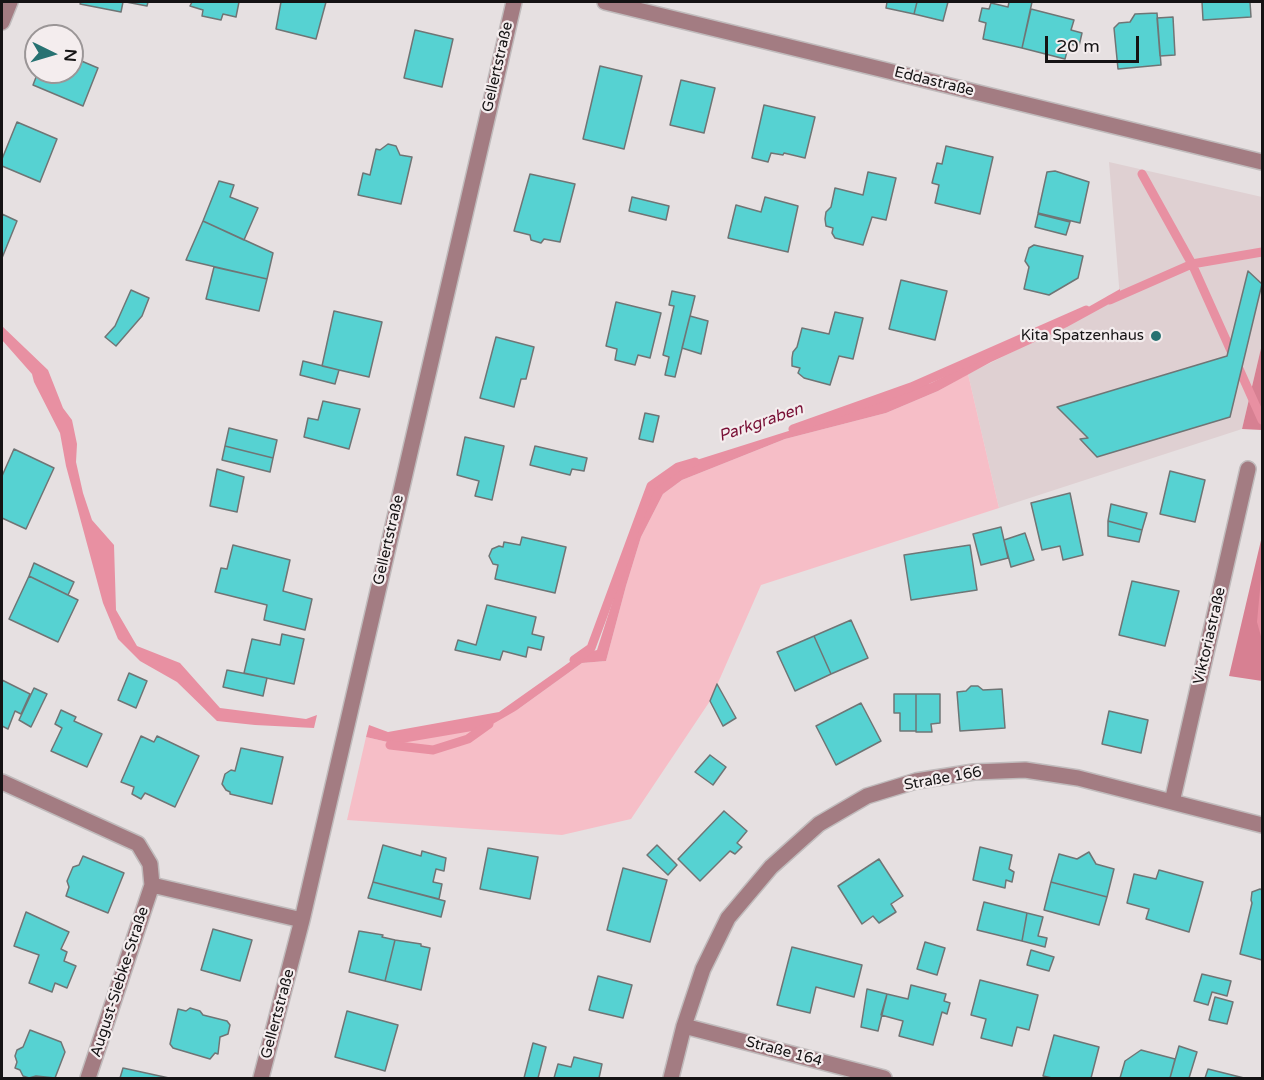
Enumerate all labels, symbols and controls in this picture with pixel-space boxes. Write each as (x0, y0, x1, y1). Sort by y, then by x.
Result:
street label: Gellertstraße (479, 20, 517, 114)
north arrow (24, 24, 84, 84)
scale bar (1048, 24, 1142, 62)
text: 20 m (1056, 35, 1100, 57)
text: N (59, 48, 80, 63)
street label: Eddastraße (892, 63, 976, 101)
place label: Kita Spatzenhaus (1021, 327, 1144, 345)
marker: Kita Spatzenhaus (1149, 329, 1163, 343)
water label: Parkgraben (716, 400, 806, 446)
street label: Gellertstraße (370, 493, 408, 587)
street label: Viktoriastraße (1190, 586, 1230, 686)
street label: Straße 166 (903, 763, 983, 795)
street label: August-Siebke-Straße (87, 905, 153, 1059)
street label: Gellertstraße (257, 967, 299, 1061)
street label: Straße 164 (744, 1033, 824, 1071)

